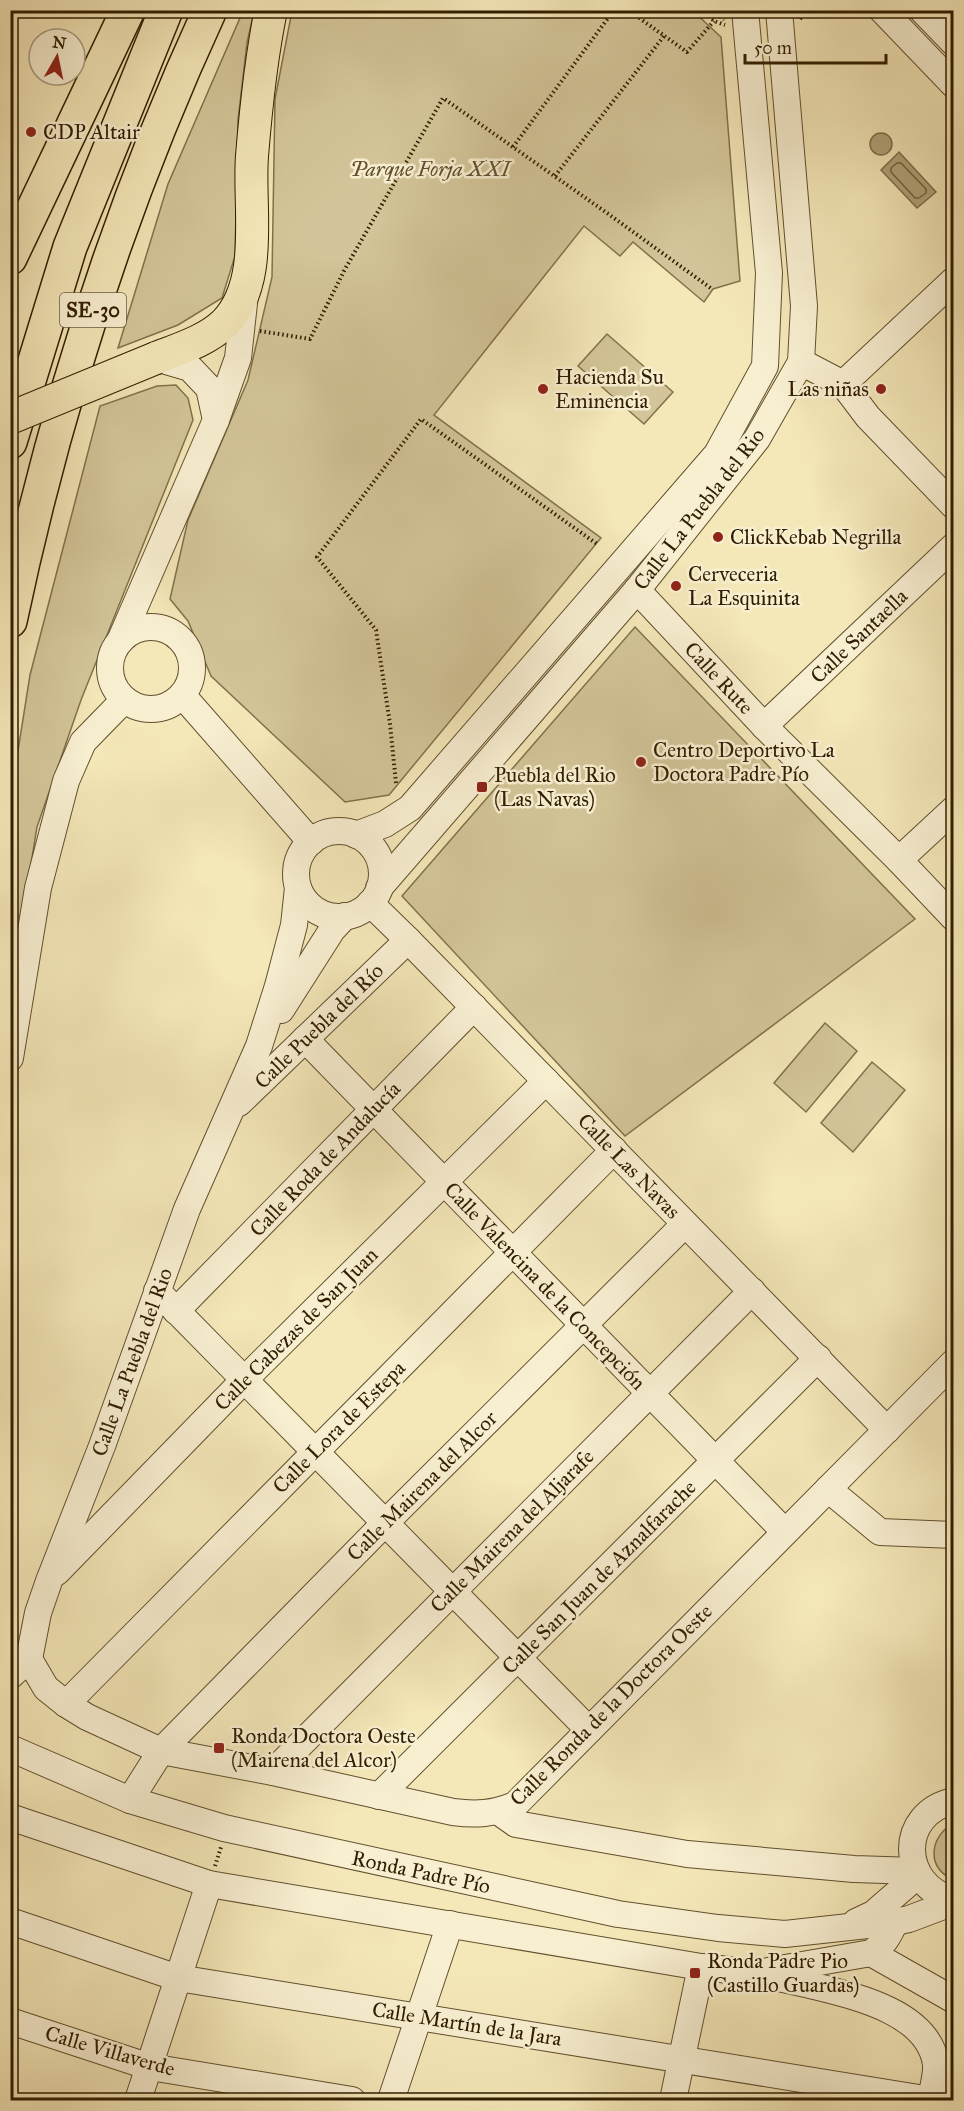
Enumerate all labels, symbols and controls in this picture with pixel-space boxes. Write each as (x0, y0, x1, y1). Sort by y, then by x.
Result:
north arrow (27, 27, 87, 87)
scale bar (745, 27, 886, 65)
text: N (51, 32, 68, 53)
text: 50 m (754, 37, 792, 59)
place label: CDP Altair (43, 119, 140, 145)
marker: CDP Altair (24, 125, 38, 139)
park label: Parque Forja XXI (350, 156, 513, 182)
road number: SE-30 (60, 293, 126, 327)
place label: Hacienda Su Eminencia (555, 364, 664, 414)
place label: Las niñas (787, 376, 869, 402)
marker: Hacienda Su Eminencia (536, 382, 550, 396)
marker: Las niñas (874, 382, 888, 396)
street label: Calle La Puebla del Rio (628, 423, 770, 595)
place label: ClickKebab Negrilla (730, 524, 902, 550)
marker: ClickKebab Negrilla (711, 530, 725, 544)
place label: Cerveceria La Esquinita (688, 561, 800, 611)
marker: Cerveceria La Esquinita (669, 579, 683, 593)
street label: Calle Santaella (805, 583, 913, 689)
street label: Calle Rute (679, 636, 759, 720)
place label: Centro Deportivo La Doctora Padre Pío (653, 737, 835, 787)
marker: Centro Deportivo La Doctora Padre Pío (634, 755, 648, 769)
place label: Puebla del Rio (Las Navas) (494, 762, 616, 812)
marker: Puebla del Rio (Las Navas) (475, 780, 489, 794)
street label: Calle Puebla del Río (249, 958, 389, 1094)
street label: Calle Roda de Andalucía (244, 1076, 406, 1242)
street label: Calle Las Navas (572, 1108, 686, 1224)
street label: Calle Valencina de la Concepción (439, 1177, 651, 1395)
street label: Calle Cabezas de San Juan (209, 1242, 383, 1416)
street label: Calle La Puebla del Rio (86, 1264, 178, 1460)
street label: Calle Lora de Estepa (267, 1355, 411, 1499)
street label: Calle Mairena del Alcor (341, 1405, 503, 1567)
street label: Calle Mairena del Aljarafe (425, 1444, 599, 1618)
street label: Calle San Juan de Aznalfarache (496, 1474, 702, 1680)
street label: Calle Ronda de la Doctora Oeste (504, 1598, 718, 1812)
place label: Ronda Doctora Oeste (Mairena del Alcor) (231, 1723, 416, 1773)
marker: Ronda Doctora Oeste (Mairena del Alcor) (212, 1741, 226, 1755)
street label: Ronda Padre Pío (349, 1845, 493, 1899)
place label: Ronda Padre Pio (Castillo Guardas) (707, 1948, 860, 1998)
marker: Ronda Padre Pio (Castillo Guardas) (688, 1966, 702, 1980)
street label: Calle Martín de la Jara (370, 1996, 564, 2052)
street label: Calle Villaverde (42, 2020, 178, 2082)

